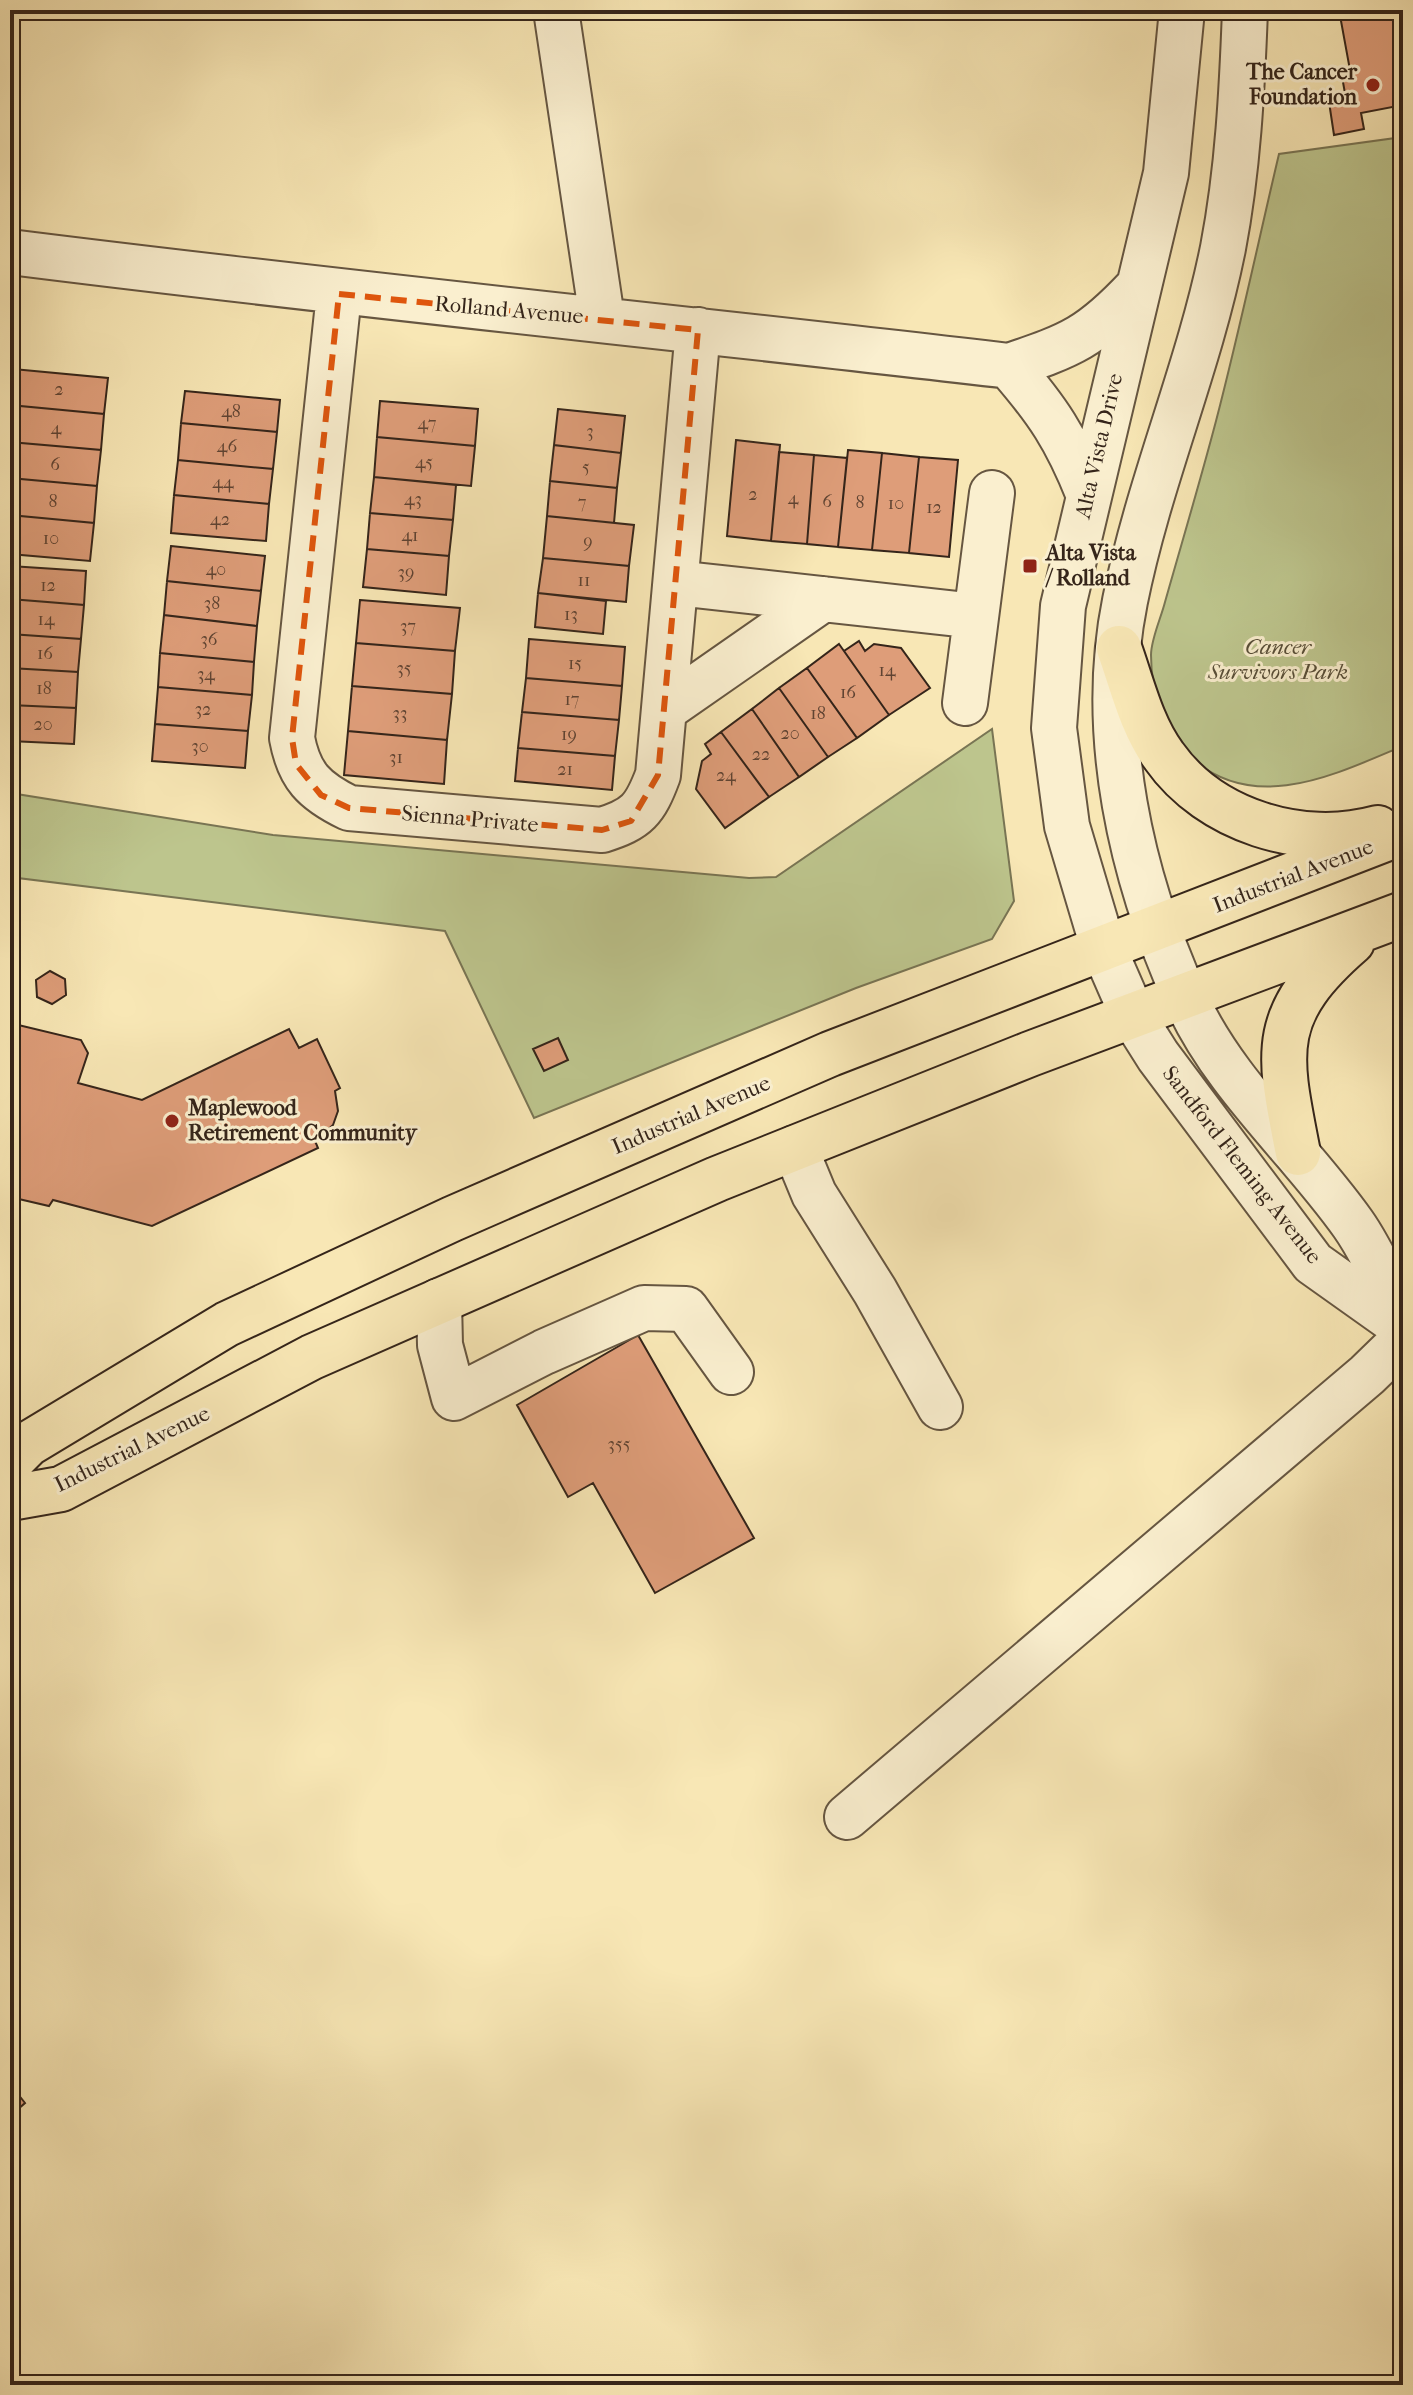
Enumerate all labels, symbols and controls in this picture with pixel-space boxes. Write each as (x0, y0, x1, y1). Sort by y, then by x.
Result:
place label: The Cancer Foundation (1245, 59, 1358, 110)
marker: The Cancer Foundation (1364, 76, 1382, 94)
street label: Rolland Avenue (433, 291, 585, 329)
street label: Alta Vista Drive (1069, 371, 1128, 522)
house number: 2 (54, 379, 64, 400)
house number: 48 (221, 401, 241, 422)
house number: 47 (418, 413, 437, 434)
house number: 4 (51, 418, 62, 439)
house number: 3 (586, 421, 594, 442)
house number: 46 (217, 436, 237, 457)
house number: 45 (415, 452, 433, 473)
house number: 6 (50, 454, 60, 475)
house number: 5 (582, 457, 590, 478)
house number: 44 (212, 472, 234, 493)
house number: 2 (748, 484, 758, 505)
house number: 4 (788, 488, 799, 509)
house number: 43 (404, 489, 422, 510)
house number: 8 (48, 491, 58, 512)
house number: 6 (822, 491, 832, 512)
house number: 7 (578, 492, 587, 513)
house number: 8 (855, 492, 865, 513)
house number: 10 (888, 493, 904, 514)
house number: 12 (926, 497, 942, 518)
house number: 42 (210, 509, 230, 530)
house number: 41 (401, 525, 419, 546)
house number: 10 (43, 528, 59, 549)
house number: 9 (583, 531, 593, 552)
place label: Alta Vista / Rolland (1044, 540, 1137, 591)
marker: Alta Vista / Rolland (1021, 557, 1039, 575)
house number: 40 (206, 559, 226, 580)
house number: 39 (398, 562, 414, 583)
house number: 11 (578, 570, 590, 591)
house number: 12 (40, 575, 56, 596)
house number: 38 (204, 593, 220, 614)
house number: 13 (564, 604, 578, 625)
house number: 14 (37, 609, 55, 630)
house number: 37 (400, 616, 416, 637)
house number: 36 (200, 629, 218, 650)
park label: Cancer Survivors Park (1207, 634, 1348, 685)
house number: 16 (37, 643, 53, 664)
house number: 15 (568, 653, 582, 674)
house number: 35 (396, 658, 412, 679)
house number: 14 (878, 660, 896, 681)
house number: 34 (197, 664, 215, 685)
house number: 18 (36, 678, 52, 699)
house number: 16 (840, 682, 856, 703)
house number: 17 (564, 689, 580, 710)
house number: 32 (195, 699, 211, 720)
house number: 33 (393, 703, 407, 724)
house number: 18 (810, 703, 826, 724)
house number: 20 (33, 714, 53, 735)
house number: 20 (780, 723, 800, 744)
house number: 19 (561, 724, 577, 745)
house number: 30 (191, 736, 209, 757)
house number: 22 (752, 744, 770, 765)
house number: 31 (389, 747, 403, 768)
house number: 21 (557, 759, 573, 780)
house number: 24 (716, 765, 736, 786)
street label: Sienna Private (400, 800, 540, 838)
street label: Industrial Avenue (1209, 833, 1377, 918)
street label: Sandford Fleming Avenue (1157, 1061, 1327, 1269)
street label: Industrial Avenue (608, 1070, 774, 1160)
place label: Maplewood Retirement Community (187, 1095, 418, 1146)
marker: Maplewood Retirement Community (163, 1112, 181, 1130)
street label: Industrial Avenue (50, 1400, 214, 1498)
house number: 355 (608, 1434, 631, 1455)

